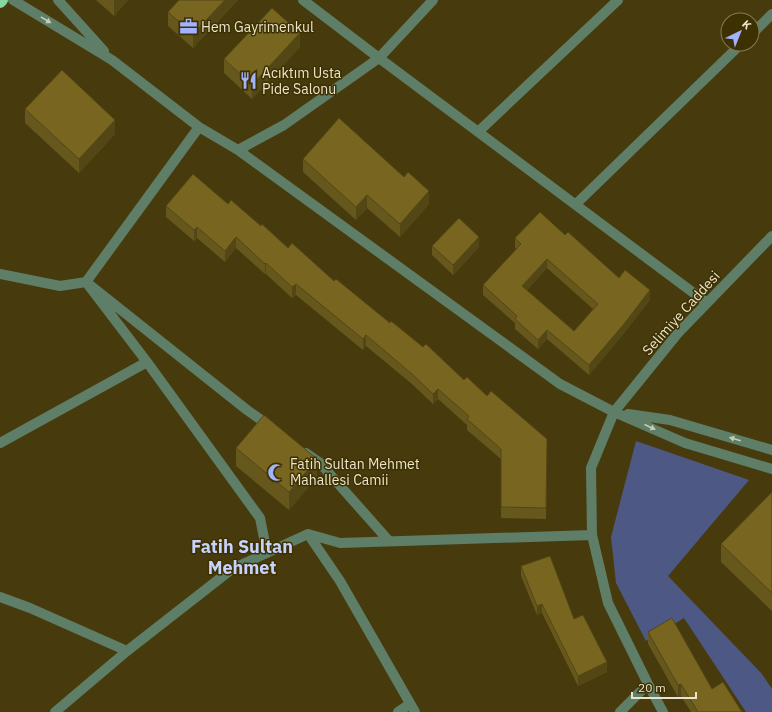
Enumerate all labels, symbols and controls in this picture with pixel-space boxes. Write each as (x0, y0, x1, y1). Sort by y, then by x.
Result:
north arrow (720, 12, 760, 52)
one-way arrow (41, 16, 52, 23)
office icon: Hem Gayrimenkul (178, 17, 198, 37)
text: K (739, 17, 755, 33)
place label: Hem Gayrimenkul (201, 18, 314, 36)
place label: Acıktım Usta Pide Salonu (262, 64, 342, 98)
restaurant icon: Acıktım Usta Pide Salonu (239, 71, 259, 91)
street label: Selimiye Caddesi (638, 267, 724, 359)
one-way arrow (644, 424, 655, 430)
one-way arrow (728, 436, 740, 442)
place label: Fatih Sultan Mehmet Mahallesi Camii (290, 455, 420, 489)
mosque icon: Fatih Sultan Mehmet Mahallesi Camii (267, 462, 287, 482)
district label: Fatih Sultan Mehmet (191, 535, 293, 579)
scale bar (632, 674, 696, 700)
text: 20 m (638, 680, 666, 695)

